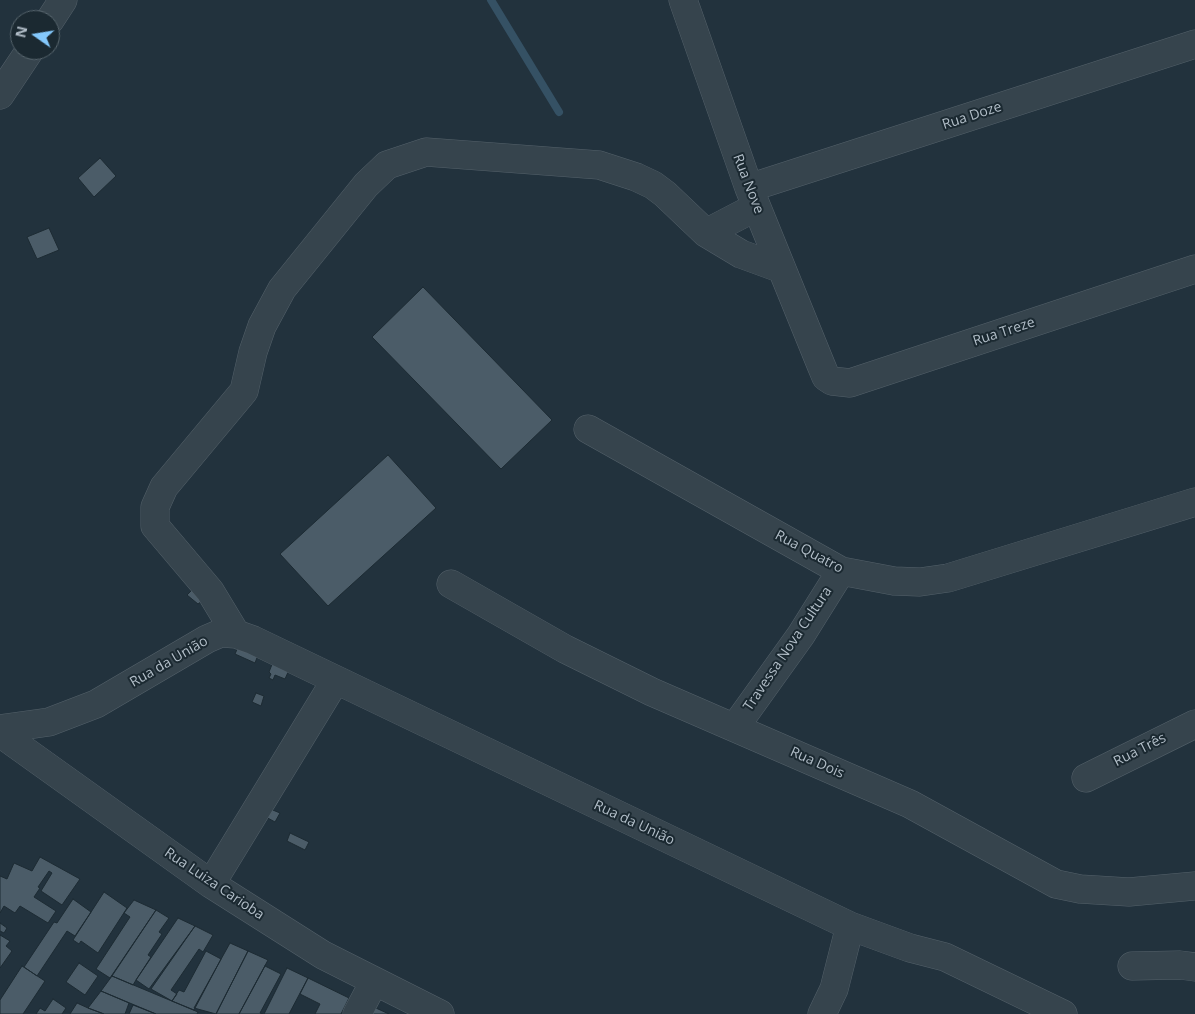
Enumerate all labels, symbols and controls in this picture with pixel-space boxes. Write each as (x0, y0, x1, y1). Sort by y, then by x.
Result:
north arrow (10, 10, 60, 60)
text: N (10, 24, 31, 39)
street label: Rua Doze (940, 98, 1004, 134)
street label: Rua Nove (729, 152, 767, 216)
street label: Rua Treze (971, 314, 1037, 350)
street label: Rua Quatro (772, 527, 846, 577)
street label: Travessa Nova Cultura (740, 584, 836, 714)
street label: Rua da União (127, 633, 211, 691)
street label: Rua Três (1111, 730, 1169, 770)
street label: Rua Dois (787, 744, 847, 782)
street label: Rua da União (591, 797, 677, 849)
street label: Rua Luiza Carioba (161, 844, 267, 924)

